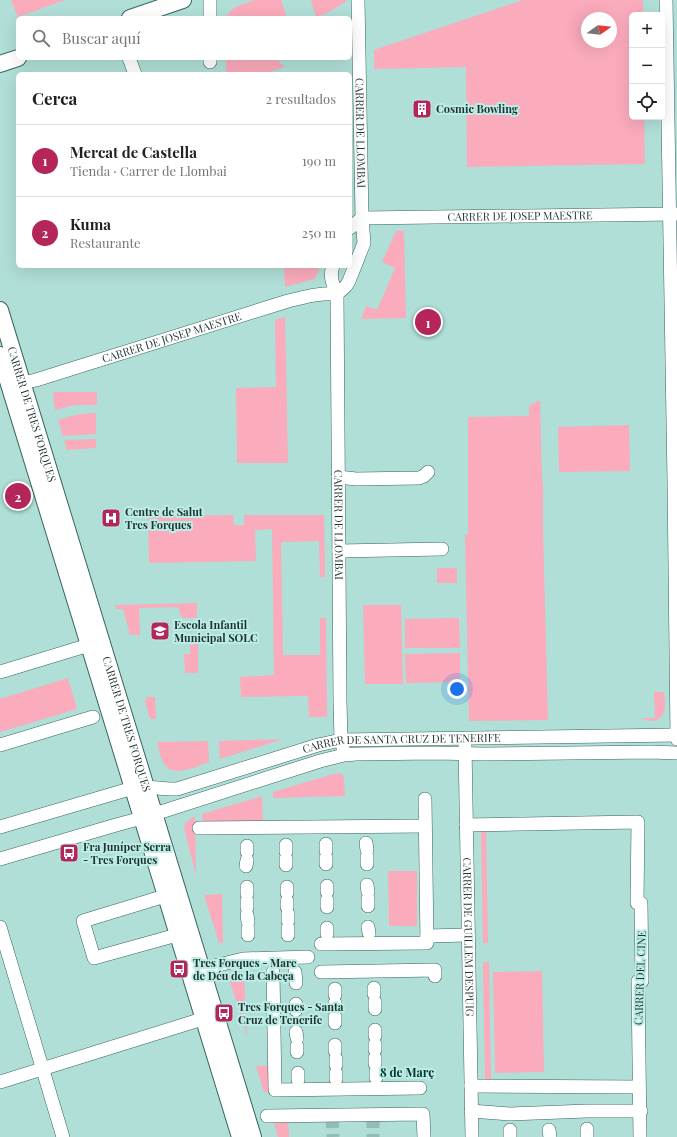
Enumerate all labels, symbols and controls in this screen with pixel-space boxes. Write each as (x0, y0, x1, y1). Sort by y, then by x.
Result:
north arrow (581, 12, 617, 48)
map controls (629, 12, 665, 120)
button: + (629, 12, 665, 48)
search box (16, 16, 352, 60)
icon: search (30, 27, 52, 49)
text: Buscar aquí (62, 28, 141, 48)
button: − (629, 48, 665, 84)
street label: CARRER DE LLOMBAI (352, 78, 369, 188)
button: locate (629, 84, 665, 120)
text: Cerca (32, 87, 77, 109)
text: 2 resultados (266, 90, 336, 107)
building icon: Cosmic Bowling (411, 98, 433, 120)
place label: Cosmic Bowling (436, 101, 519, 116)
text: Mercat de Castella (70, 142, 197, 162)
text: 1 (43, 152, 47, 169)
text: 190 m (302, 152, 336, 169)
text: Tienda · Carrer de Llombai (70, 162, 227, 179)
street label: CARRER DE JOSEP MAESTRE (447, 207, 593, 224)
text: Kuma (70, 214, 111, 234)
text: 2 (42, 224, 48, 241)
text: 250 m (302, 224, 336, 241)
text: Restaurante (70, 234, 141, 251)
pin: 1 (415, 307, 441, 337)
street label: CARRER DE JOSEP MAESTRE (100, 308, 243, 366)
street label: CARRER DE TRES FORQUES (5, 344, 60, 484)
street label: CARRER DE LLOMBAI (331, 470, 347, 580)
pin: 2 (5, 481, 31, 511)
place label: Centre de Salut Tres Forques (125, 504, 203, 532)
hospital icon: Centre de Salut Tres Forques (100, 507, 122, 529)
place label: Escola Infantil Municipal SOLC (174, 617, 258, 645)
school or university icon: Escola Infantil Municipal SOLC (149, 620, 171, 642)
street label: CARRER DE TRES FORQUES (99, 654, 155, 794)
your location (447, 679, 467, 699)
street label: CARRER DE SANTA CRUZ DE TENERIFE (300, 730, 501, 756)
place label: Fra Juníper Serra - Tres Forques (83, 839, 171, 867)
bus stop icon: Fra Juníper Serra - Tres Forques (58, 842, 80, 864)
street label: CARRER DE GUILLEM DESPUIG (460, 857, 478, 1017)
street label: CARRER DEL CINE (630, 930, 649, 1025)
place label: Tres Forques - Mare de Déu de la Cabeça (193, 955, 297, 983)
bus stop icon: Tres Forques - Mare de Déu de la Cabeça (168, 958, 190, 980)
place label: Tres Forques - Santa Cruz de Tenerife (238, 999, 344, 1027)
bus stop icon: Tres Forques - Santa Cruz de Tenerife (213, 1002, 235, 1024)
district label: 8 de Març (380, 1064, 434, 1080)

